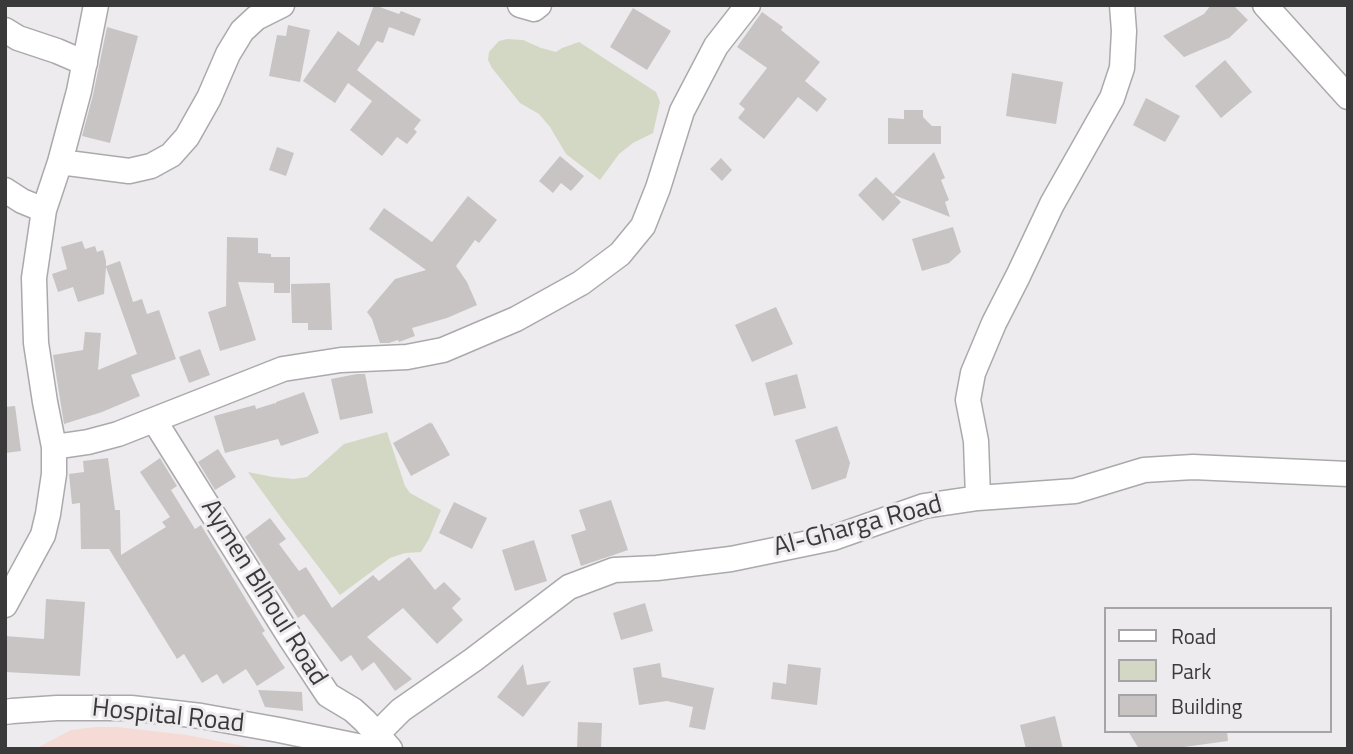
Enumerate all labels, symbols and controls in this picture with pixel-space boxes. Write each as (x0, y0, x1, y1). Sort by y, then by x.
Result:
street label: Al-Gharga Road (770, 490, 946, 564)
street label: Aymen Blhoul Road (193, 494, 333, 692)
legend (1104, 607, 1332, 733)
text: Road (1171, 620, 1216, 652)
text: Park (1171, 655, 1211, 687)
text: Building (1171, 690, 1242, 722)
street label: Hospital Road (90, 693, 246, 741)

